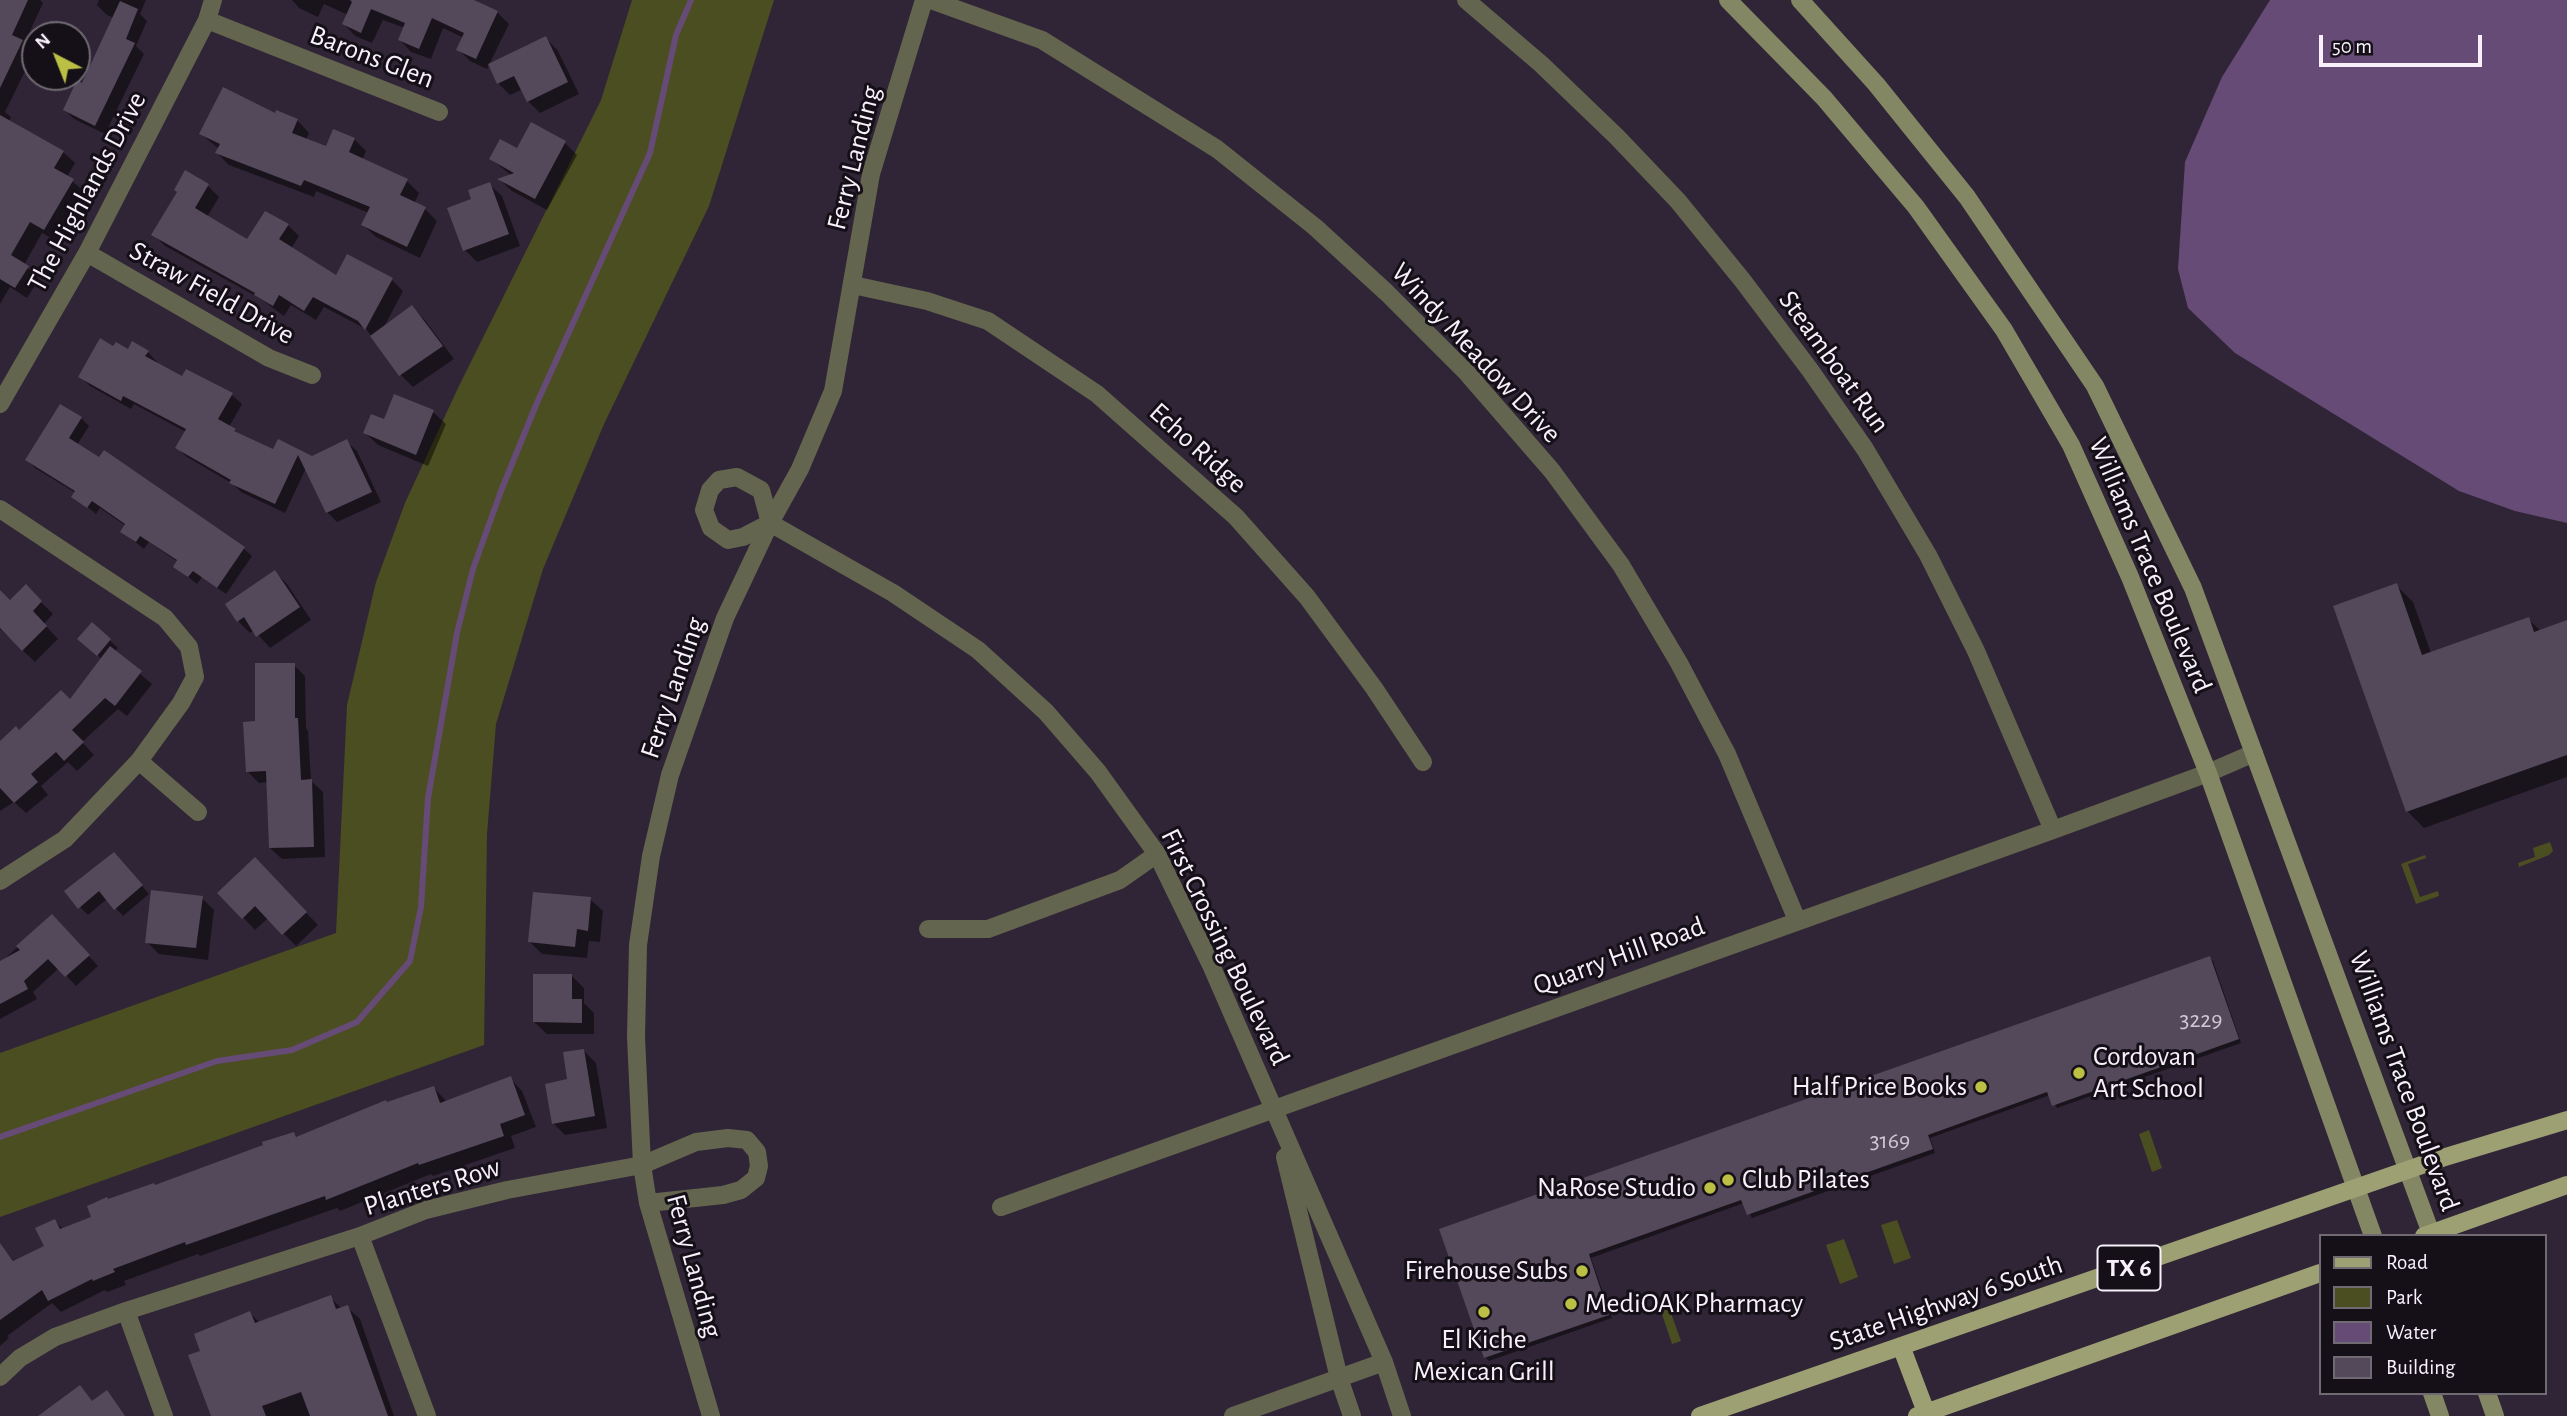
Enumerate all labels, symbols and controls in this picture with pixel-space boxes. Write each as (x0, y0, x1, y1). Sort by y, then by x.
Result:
street label: Barons Glen (305, 18, 439, 96)
north arrow (21, 21, 91, 91)
scale bar (2322, 21, 2485, 65)
text: N (32, 30, 54, 53)
text: 50 m (2332, 36, 2372, 57)
street label: Ferry Landing (820, 83, 888, 233)
street label: The Highlands Drive (20, 86, 154, 298)
street label: Straw Field Drive (124, 234, 300, 352)
street label: Windy Meadow Drive (1384, 256, 1568, 450)
street label: Steamboat Run (1771, 284, 1897, 440)
street label: Echo Ridge (1142, 395, 1254, 501)
street label: Williams Trace Boulevard (2081, 432, 2219, 698)
street label: Ferry Landing (633, 613, 713, 763)
street label: First Crossing Boulevard (1153, 823, 1297, 1071)
street label: Quarry Hill Road (1529, 909, 1709, 1003)
street label: Williams Trace Boulevard (2341, 946, 2467, 1216)
house number: 3229 (2179, 1006, 2223, 1034)
place label: Cordovan Art School (2093, 1040, 2204, 1106)
marker: Cordovan Art School (2071, 1065, 2087, 1081)
place label: Half Price Books (1792, 1070, 1967, 1104)
marker: Half Price Books (1973, 1079, 1989, 1095)
house number: 3169 (1870, 1127, 1910, 1155)
street label: Planters Row (360, 1150, 504, 1224)
place label: Club Pilates (1742, 1163, 1870, 1197)
place label: NaRose Studio (1537, 1171, 1696, 1205)
marker: Club Pilates (1720, 1172, 1736, 1188)
marker: NaRose Studio (1702, 1180, 1718, 1196)
street label: Ferry Landing (659, 1191, 729, 1341)
legend (2318, 1234, 2546, 1395)
road number: TX 6 (2098, 1246, 2160, 1290)
street label: State Highway 6 South (1825, 1247, 2067, 1359)
text: Road (2386, 1252, 2428, 1273)
place label: Firehouse Subs (1404, 1254, 1568, 1288)
marker: Firehouse Subs (1574, 1263, 1590, 1279)
place label: MediOAK Pharmacy (1585, 1287, 1803, 1321)
text: Park (2386, 1287, 2422, 1308)
marker: MediOAK Pharmacy (1563, 1296, 1579, 1312)
marker: El Kiche Mexican Grill (1476, 1304, 1492, 1320)
text: Water (2386, 1322, 2436, 1343)
place label: El Kiche Mexican Grill (1413, 1323, 1555, 1389)
text: Building (2386, 1357, 2455, 1378)

